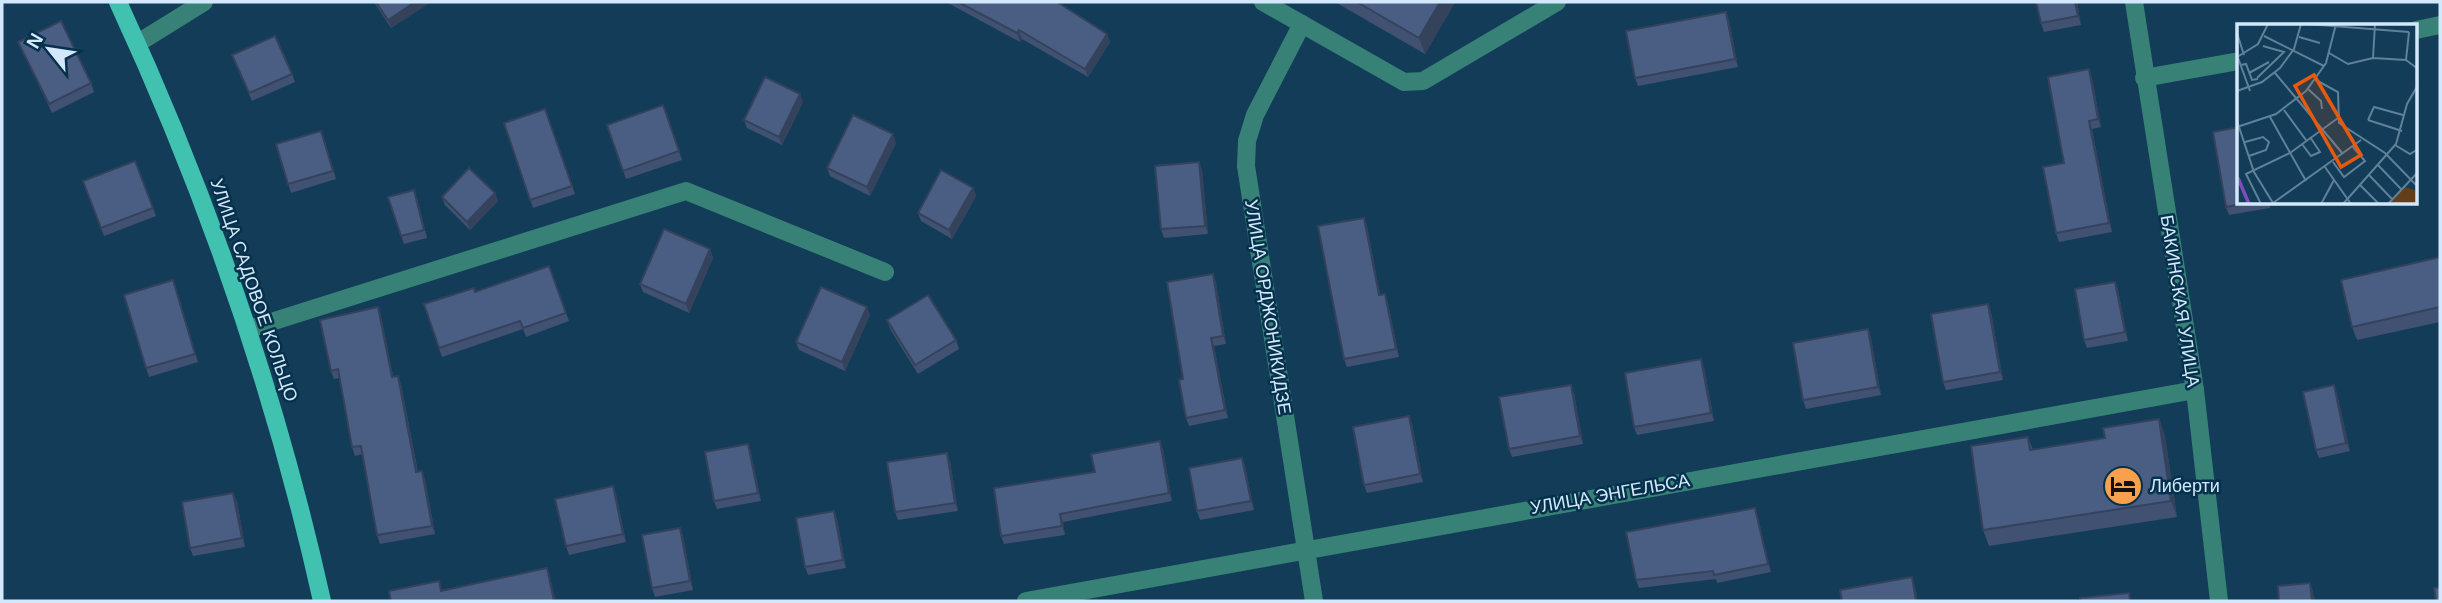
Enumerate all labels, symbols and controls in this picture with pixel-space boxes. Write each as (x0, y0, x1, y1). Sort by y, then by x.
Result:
north arrow (14, 14, 84, 84)
inset map (2237, 24, 2418, 205)
text: N (22, 30, 47, 52)
street label: УЛИЦА САДОВОЕ КОЛЬЦО (206, 176, 302, 404)
street label: УЛИЦА ОРДЖОНИКИДЗЕ (1241, 198, 1295, 416)
street label: БАКИНСКАЯ УЛИЦА (2156, 213, 2204, 389)
hotel icon: Либерти (2102, 465, 2144, 507)
street label: УЛИЦА ЭНГЕЛЬСА (1529, 470, 1691, 518)
place label: Либерти (2150, 476, 2220, 496)

